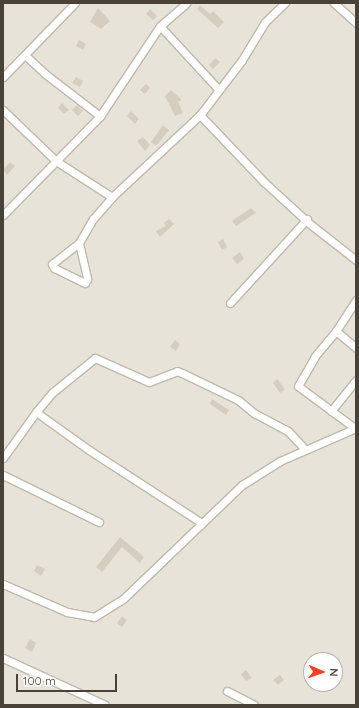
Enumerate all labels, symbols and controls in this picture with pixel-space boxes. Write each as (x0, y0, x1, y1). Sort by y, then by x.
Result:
north arrow (303, 652, 343, 692)
scale bar (18, 666, 119, 692)
text: N (327, 668, 341, 677)
text: 100 m (23, 673, 56, 688)

